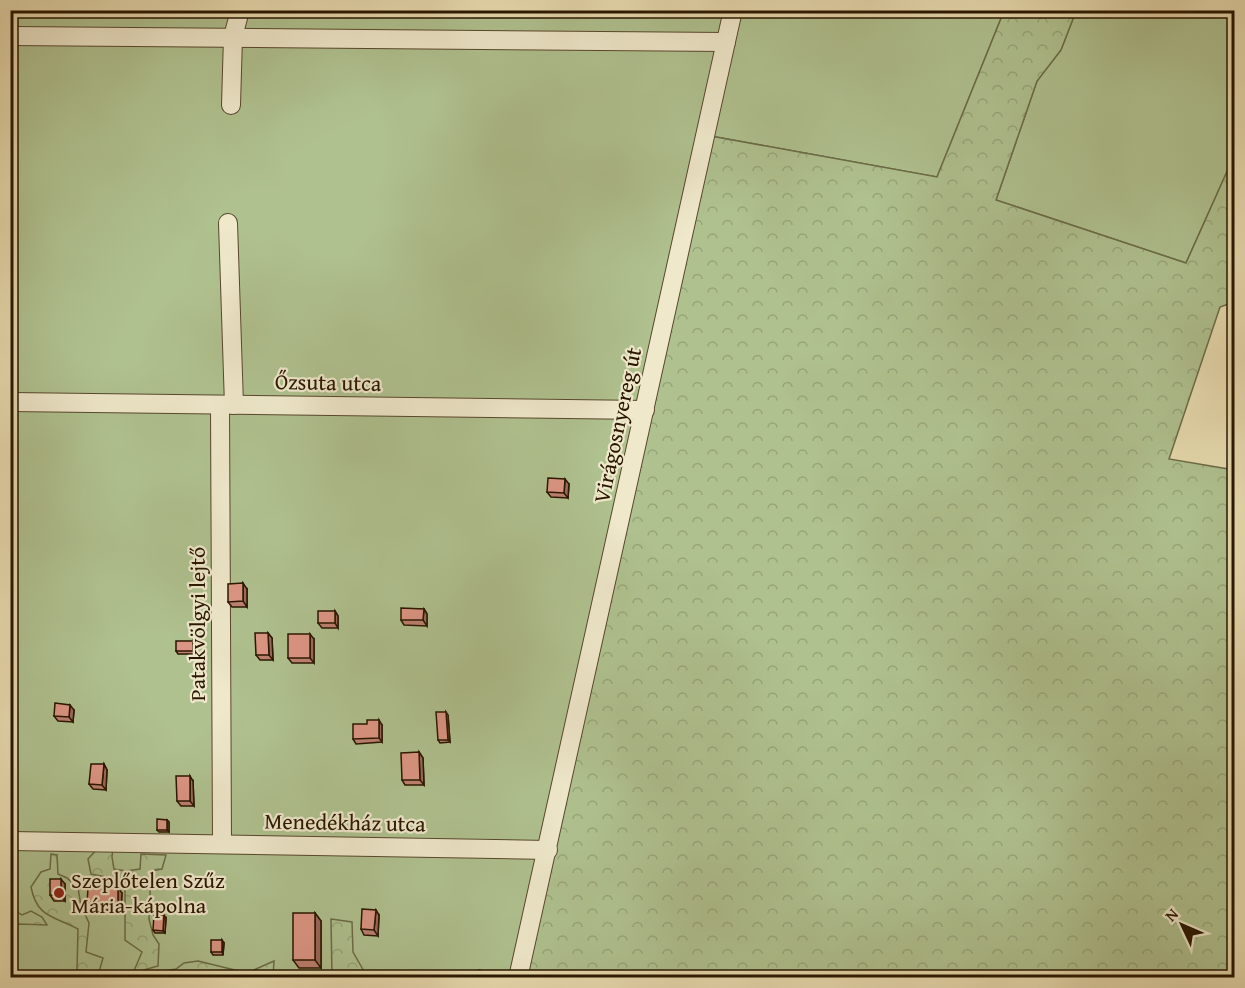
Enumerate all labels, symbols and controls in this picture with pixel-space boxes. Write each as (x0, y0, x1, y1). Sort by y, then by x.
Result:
street label: Virágosnyereg út (585, 344, 649, 506)
street label: Őzsuta utca (274, 365, 382, 399)
street label: Patakvölgyi lejtő (181, 547, 213, 701)
street label: Menedékház utca (264, 805, 427, 839)
place label: Szeplőtelen Szűz Mária-kápolna (71, 864, 225, 921)
marker: Szeplőtelen Szűz Mária-kápolna (52, 886, 66, 900)
north arrow (1152, 895, 1212, 955)
text: N (1159, 902, 1184, 927)

